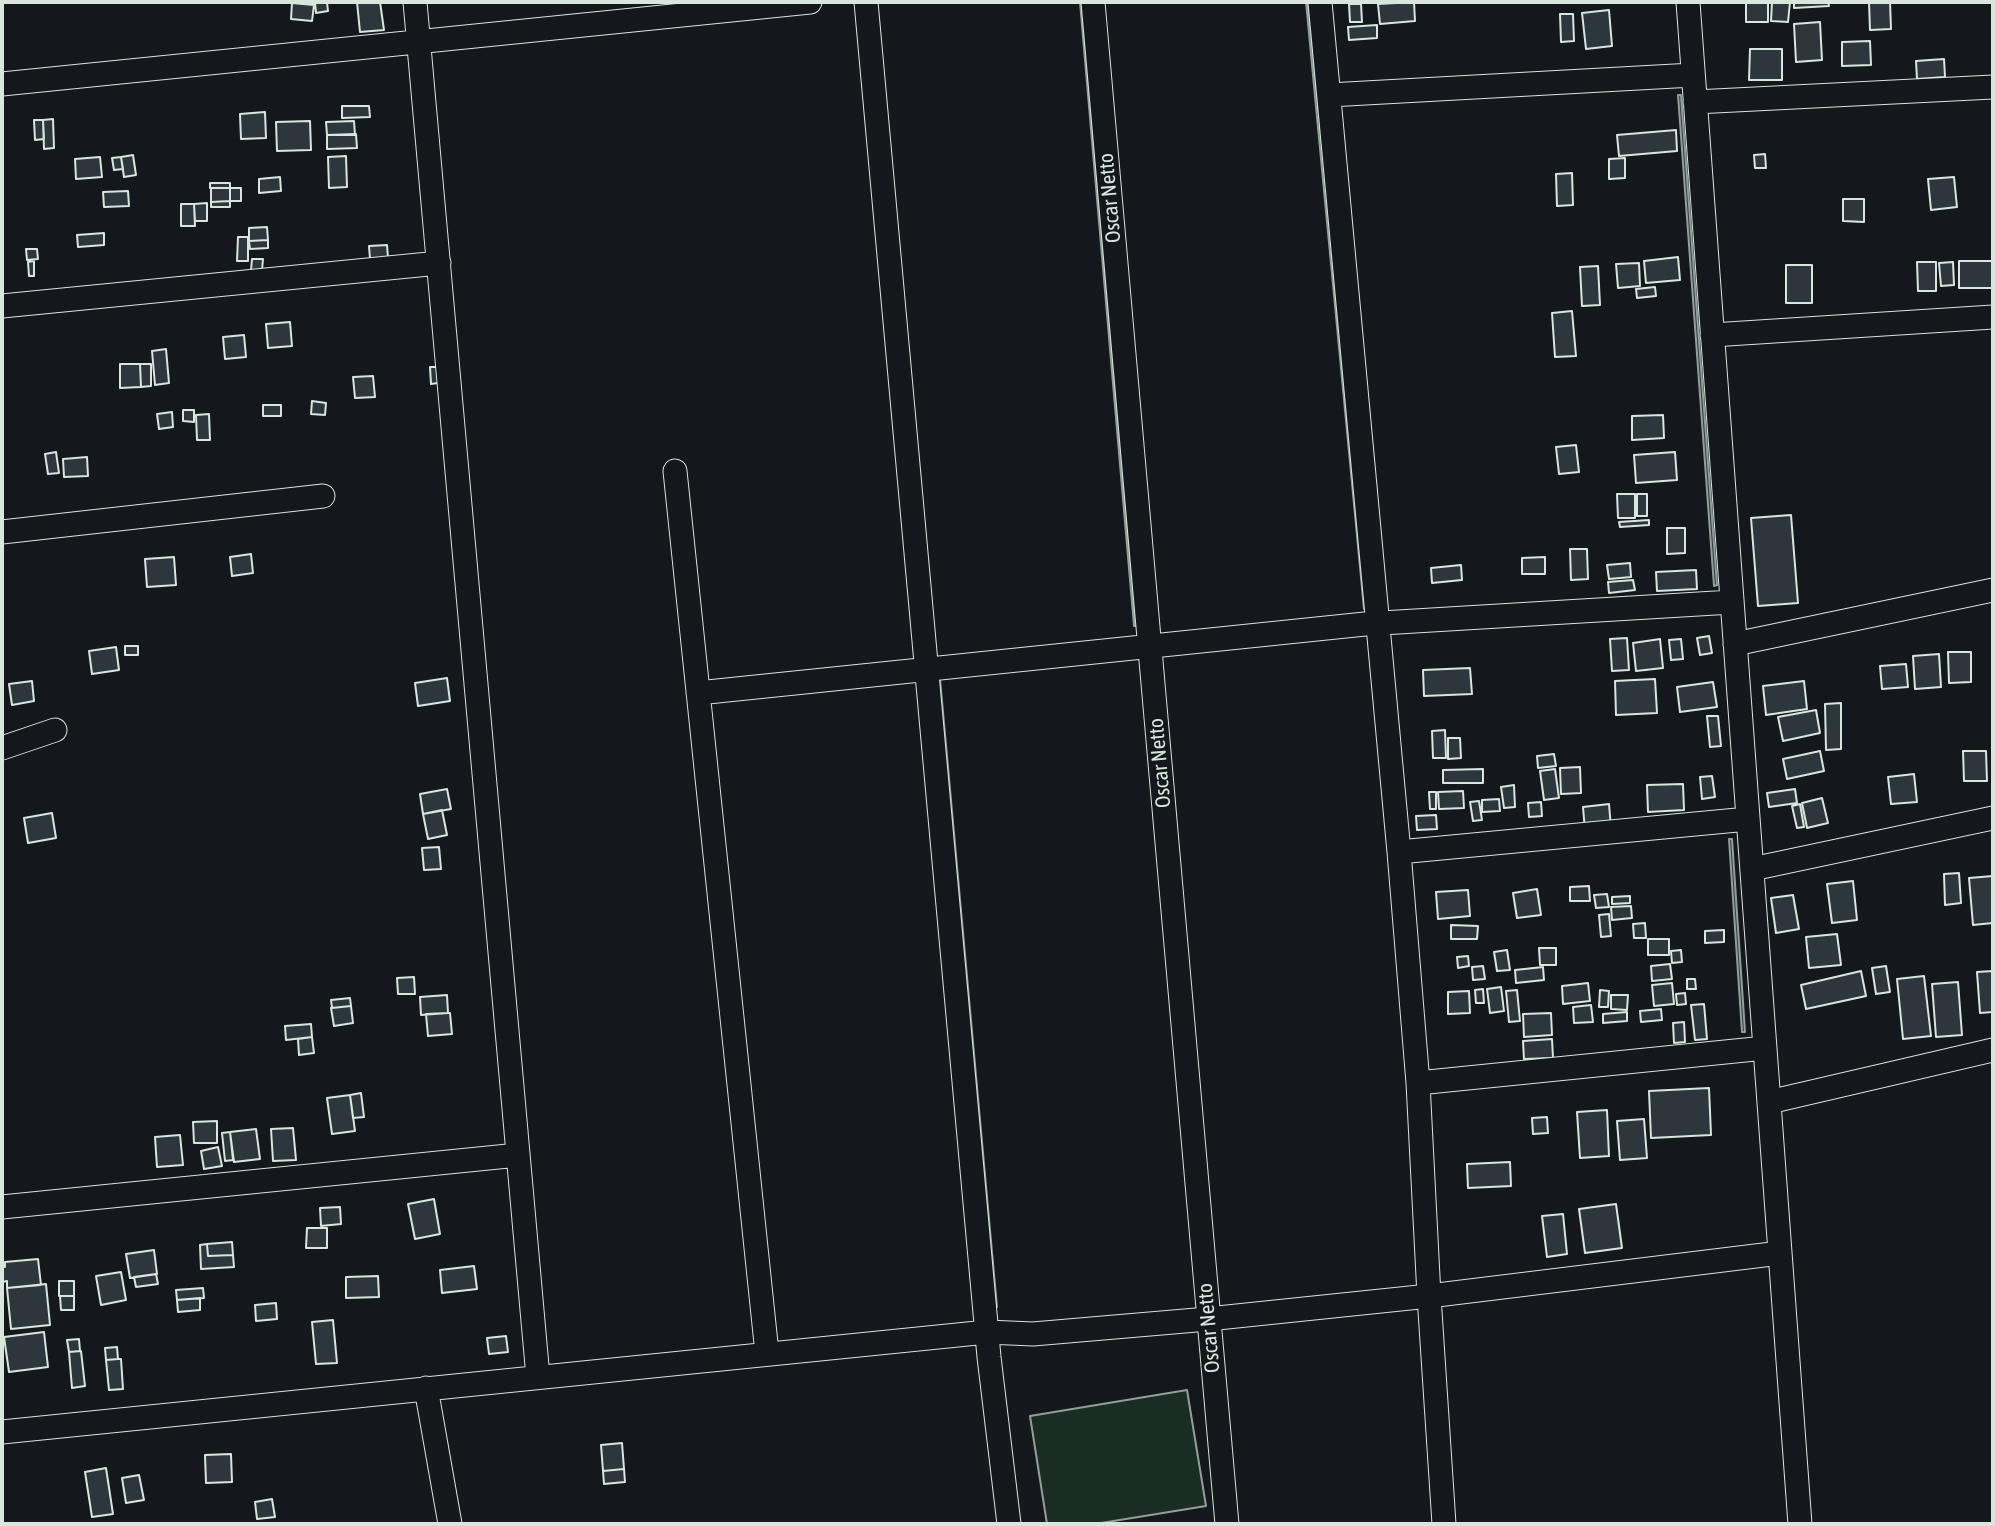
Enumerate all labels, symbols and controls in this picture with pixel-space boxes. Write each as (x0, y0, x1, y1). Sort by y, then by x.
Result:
street label: Oscar Netto (1094, 152, 1126, 244)
street label: Oscar Netto (1144, 717, 1176, 809)
street label: Oscar Netto (1193, 1282, 1225, 1374)

